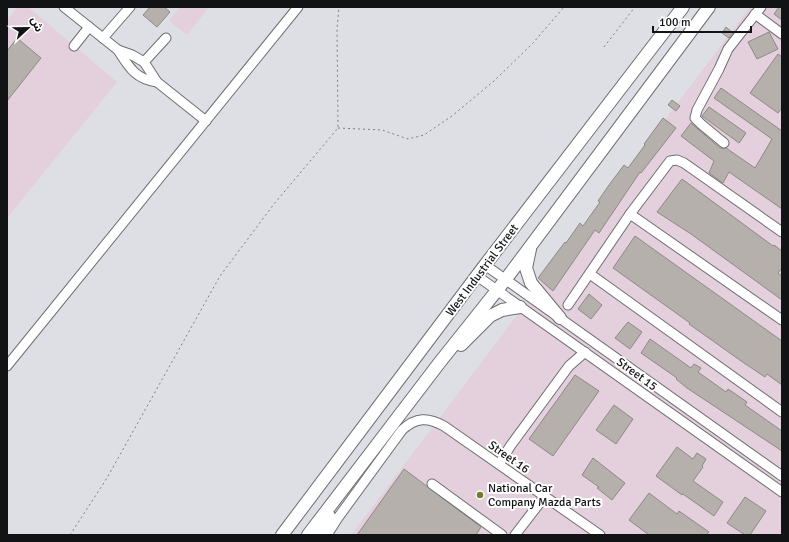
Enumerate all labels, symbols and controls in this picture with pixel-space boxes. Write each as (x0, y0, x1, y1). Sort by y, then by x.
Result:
north arrow (8, 8, 48, 48)
scale bar (653, 8, 751, 34)
text: ش (28, 15, 46, 34)
text: 100 m (659, 15, 691, 30)
street label: West Industrial Street (443, 221, 522, 319)
street label: Street 15 (613, 355, 660, 394)
street label: Street 16 (485, 438, 532, 477)
place label: National Car Company Mazda Parts (488, 481, 601, 510)
marker: National Car Company Mazda Parts (475, 490, 485, 500)

